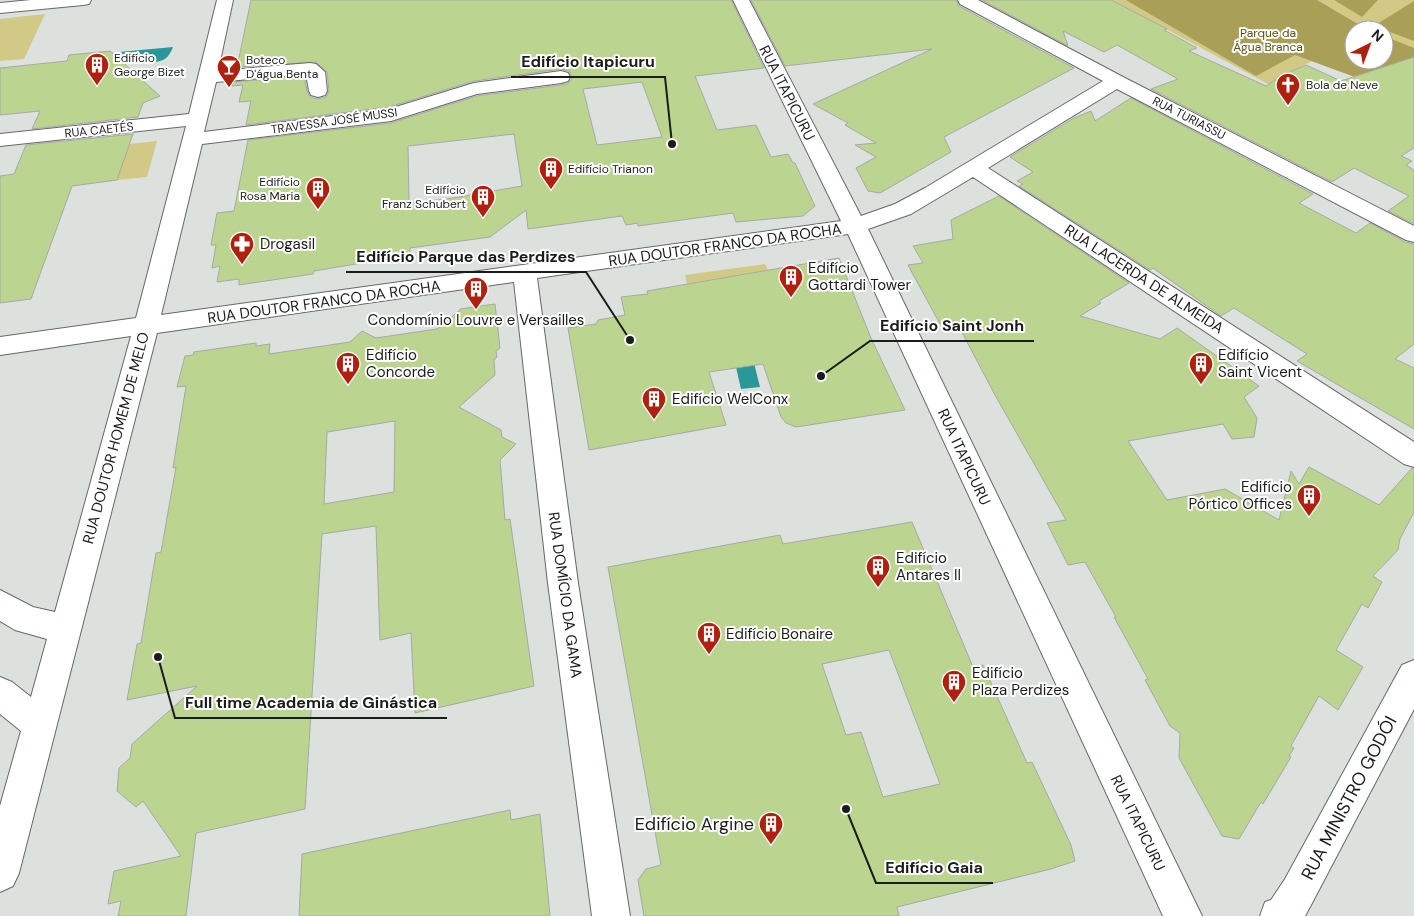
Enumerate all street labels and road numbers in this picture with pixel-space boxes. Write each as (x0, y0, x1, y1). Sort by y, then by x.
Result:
street label: RUA ITAPICURU (754, 42, 820, 144)
street label: RUA TURIASSU (1150, 93, 1228, 143)
street label: TRAVESSA JOSÉ MUSSI (270, 104, 398, 138)
street label: RUA CAETÉS (64, 118, 134, 142)
street label: RUA DOUTOR FRANCO DA ROCHA (607, 219, 843, 271)
street label: RUA LACERDA DE ALMEIDA (1061, 220, 1227, 338)
street label: RUA DOUTOR FRANCO DA ROCHA (206, 276, 442, 328)
street label: RUA DOUTOR HOMEM DE MELO (78, 330, 154, 546)
street label: RUA ITAPICURU (933, 405, 995, 509)
street label: RUA DOMÍCIO DA GAMA (543, 511, 587, 679)
street label: RUA MINISTRO GODÓI (1296, 712, 1402, 884)
street label: RUA ITAPICURU (1106, 772, 1170, 874)

